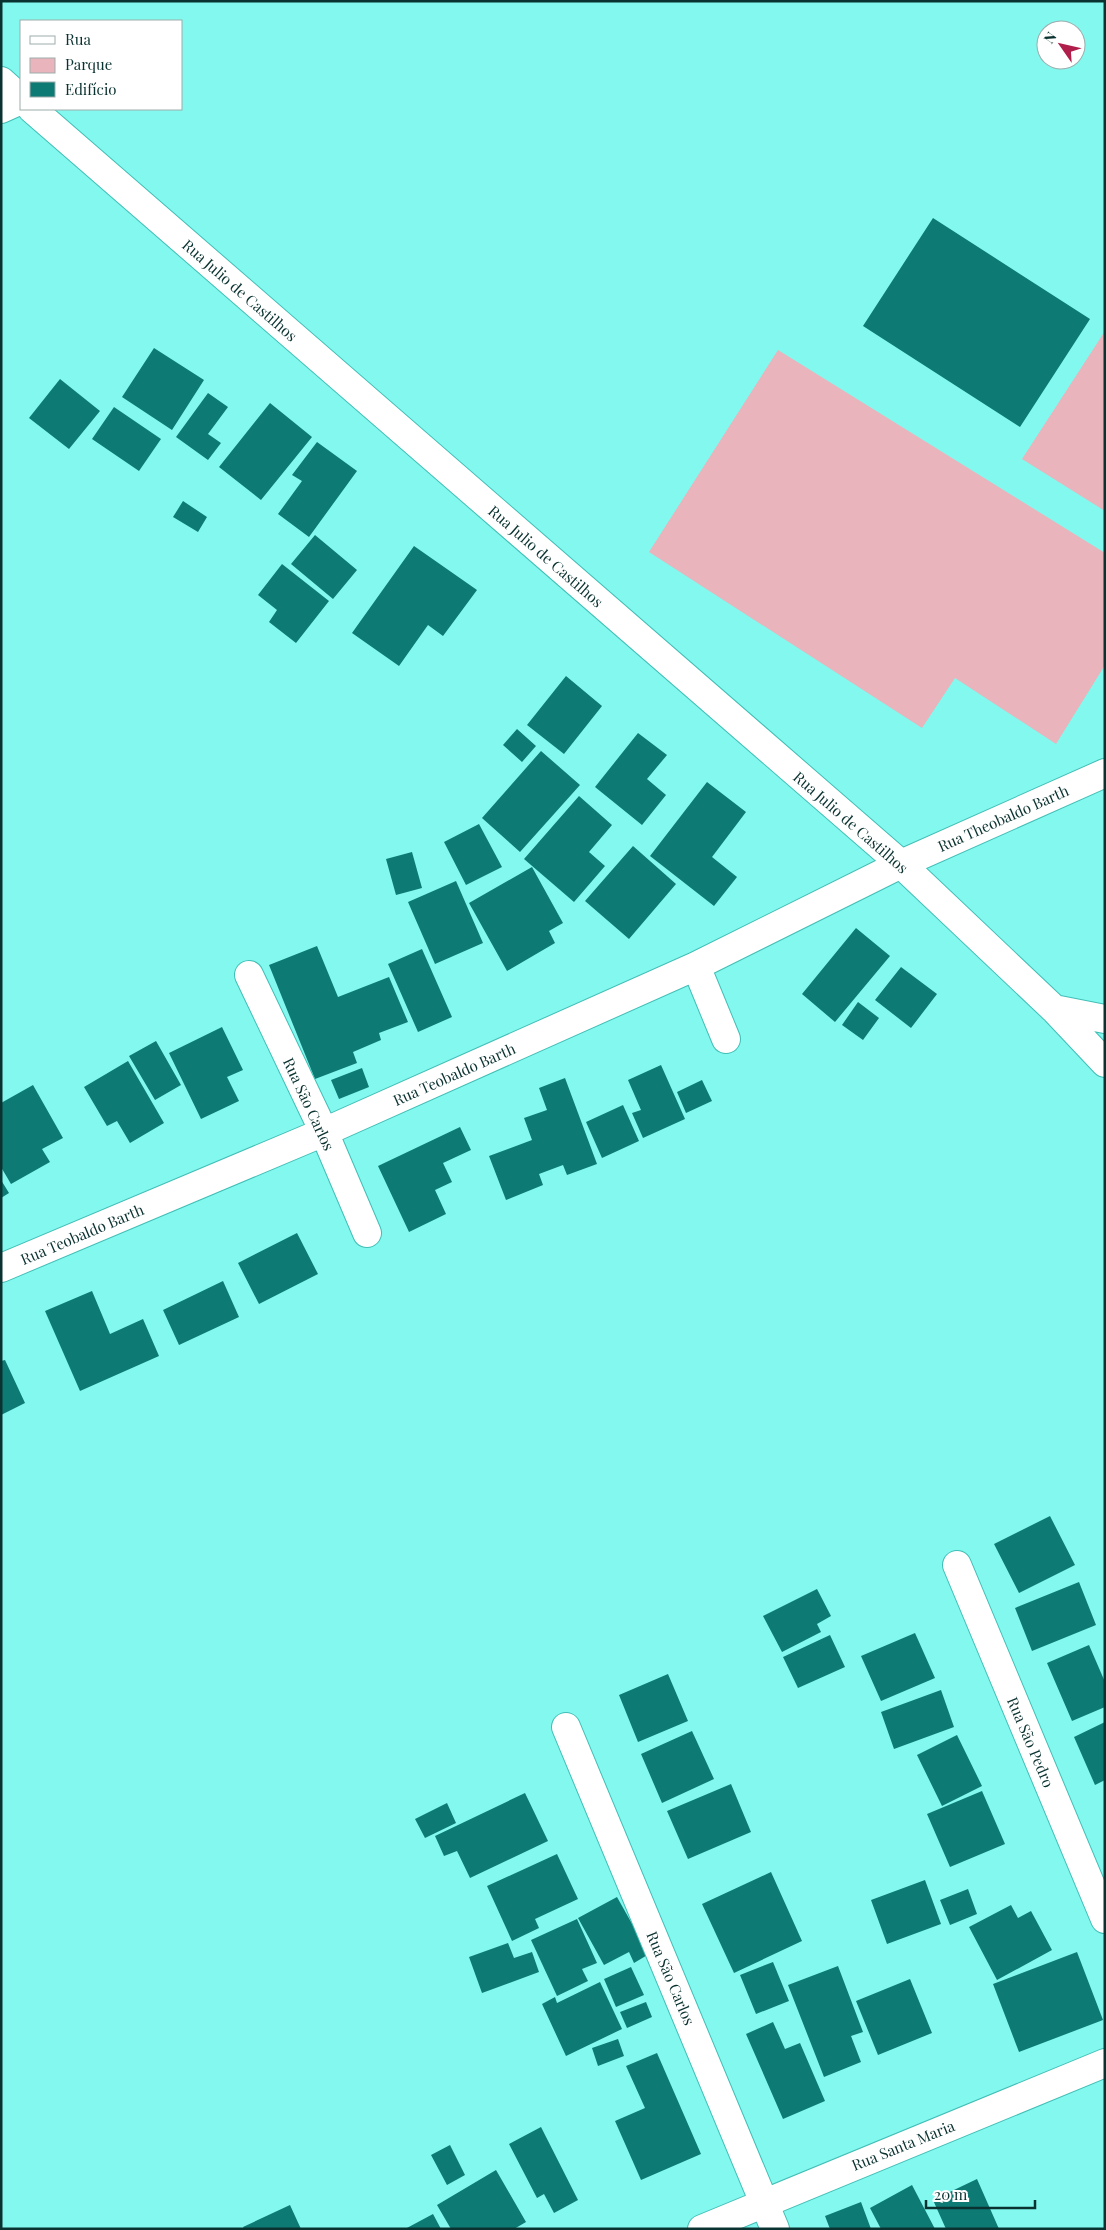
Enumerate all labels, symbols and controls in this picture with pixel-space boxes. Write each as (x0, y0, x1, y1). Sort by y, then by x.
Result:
legend (20, 20, 182, 110)
north arrow (1036, 20, 1086, 70)
text: N (1039, 28, 1061, 47)
text: Rua (65, 29, 91, 49)
text: Parque (65, 54, 112, 74)
text: Edifício (65, 79, 117, 99)
street label: Rua Julio de Castilhos (178, 235, 302, 345)
street label: Rua Julio de Castilhos (484, 501, 608, 611)
street label: Rua Julio de Castilhos (789, 767, 913, 877)
street label: Rua Theobaldo Barth (934, 780, 1072, 856)
street label: Rua Teobaldo Barth (390, 1038, 518, 1110)
street label: Rua São Carlos (279, 1054, 339, 1154)
street label: Rua Teobaldo Barth (17, 1199, 147, 1269)
street label: Rua São Pedro (1003, 1694, 1059, 1790)
street label: Rua São Carlos (642, 1928, 700, 2028)
street label: Rua Santa Maria (849, 2115, 958, 2175)
scale bar (926, 2178, 1035, 2210)
text: 20 m (934, 2184, 968, 2204)

